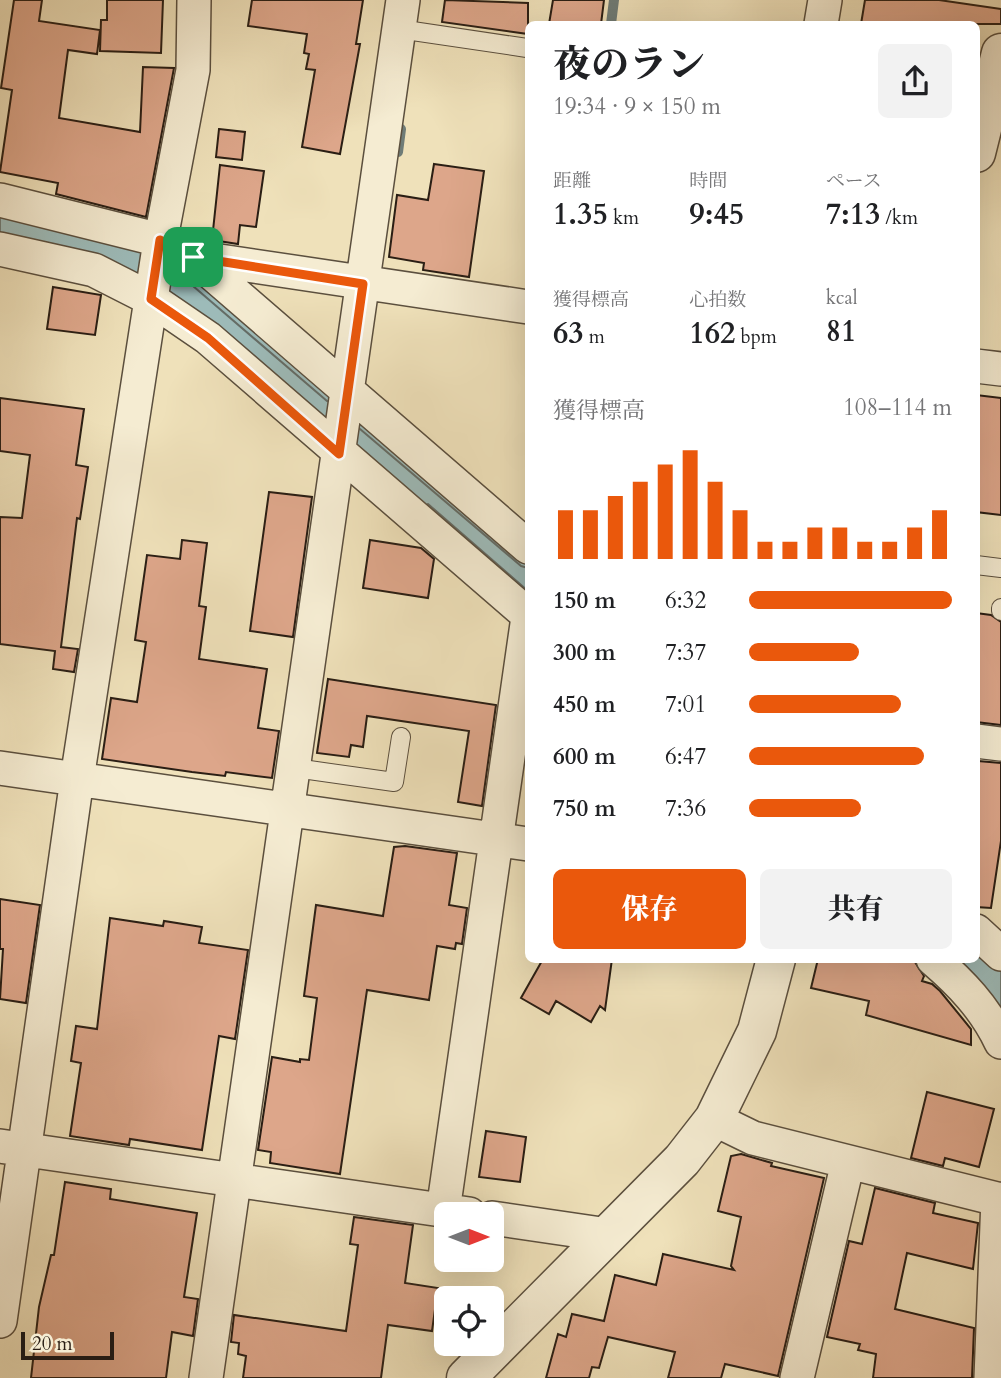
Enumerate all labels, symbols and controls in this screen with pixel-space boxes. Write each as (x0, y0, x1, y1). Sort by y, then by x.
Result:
text: 夜のラン (553, 39, 705, 91)
button: share (878, 44, 952, 118)
text: 19:34 · 9 × 150 m (553, 91, 721, 122)
text: 距離 (553, 168, 591, 194)
text: 時間 (689, 168, 727, 194)
text: ペース (826, 168, 882, 194)
text: 1.35 (553, 194, 608, 235)
text: 9:45 (689, 194, 744, 235)
text: 7:13 (826, 194, 880, 235)
text: km (608, 205, 639, 231)
text: /km (880, 205, 918, 231)
pin (163, 227, 223, 287)
icon: arrive (174, 238, 212, 276)
text: kcal (826, 285, 858, 311)
text: 獲得標高 (553, 287, 629, 313)
text: 心拍数 (689, 287, 746, 313)
text: 81 (826, 311, 856, 352)
text: 63 (553, 313, 584, 354)
text: 162 (689, 313, 735, 354)
text: m (584, 324, 605, 350)
text: bpm (735, 324, 777, 350)
text: 108–114 m (843, 392, 952, 423)
text: 獲得標高 (553, 395, 645, 426)
text: 150 m (553, 585, 616, 616)
text: 6:32 (665, 585, 706, 616)
text: 300 m (553, 637, 616, 668)
text: 7:37 (665, 637, 706, 668)
text: 450 m (553, 689, 616, 720)
text: 7:01 (665, 689, 706, 720)
text: 600 m (553, 741, 616, 772)
text: 6:47 (665, 741, 706, 772)
text: 750 m (553, 793, 616, 824)
text: 7:36 (665, 793, 706, 824)
button: 保存 (553, 869, 746, 949)
button: 共有 (760, 869, 952, 949)
north arrow (434, 1202, 504, 1272)
map controls (434, 1202, 504, 1356)
button: locate (434, 1286, 504, 1356)
scale bar (21, 1329, 114, 1361)
text: 20 m (32, 1331, 73, 1357)

